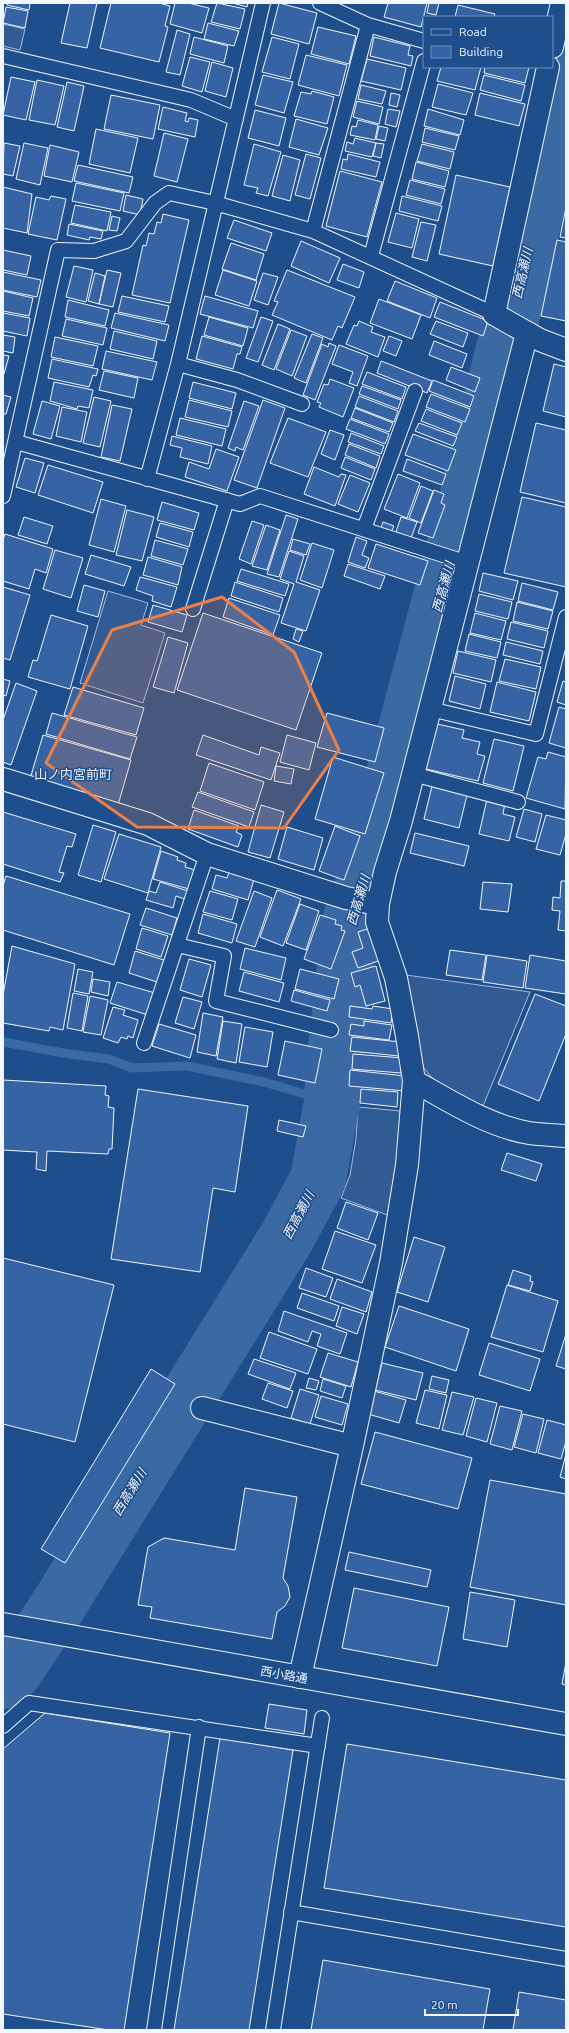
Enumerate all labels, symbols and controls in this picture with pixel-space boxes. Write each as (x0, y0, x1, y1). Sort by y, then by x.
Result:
legend (423, 16, 553, 68)
text: Road (459, 25, 487, 38)
text: Building (459, 45, 503, 58)
water label: 西高瀬川 (509, 244, 535, 300)
water label: 西高瀬川 (430, 558, 457, 614)
district label: 山ノ内宮前町 (34, 767, 112, 781)
water label: 西高瀬川 (344, 871, 373, 927)
water label: 西高瀬川 (280, 1187, 317, 1241)
water label: 西高瀬川 (109, 1465, 150, 1518)
street label: 西小路通 (259, 1664, 309, 1685)
scale bar (425, 1991, 518, 2017)
text: 20 m (431, 1998, 458, 2011)

